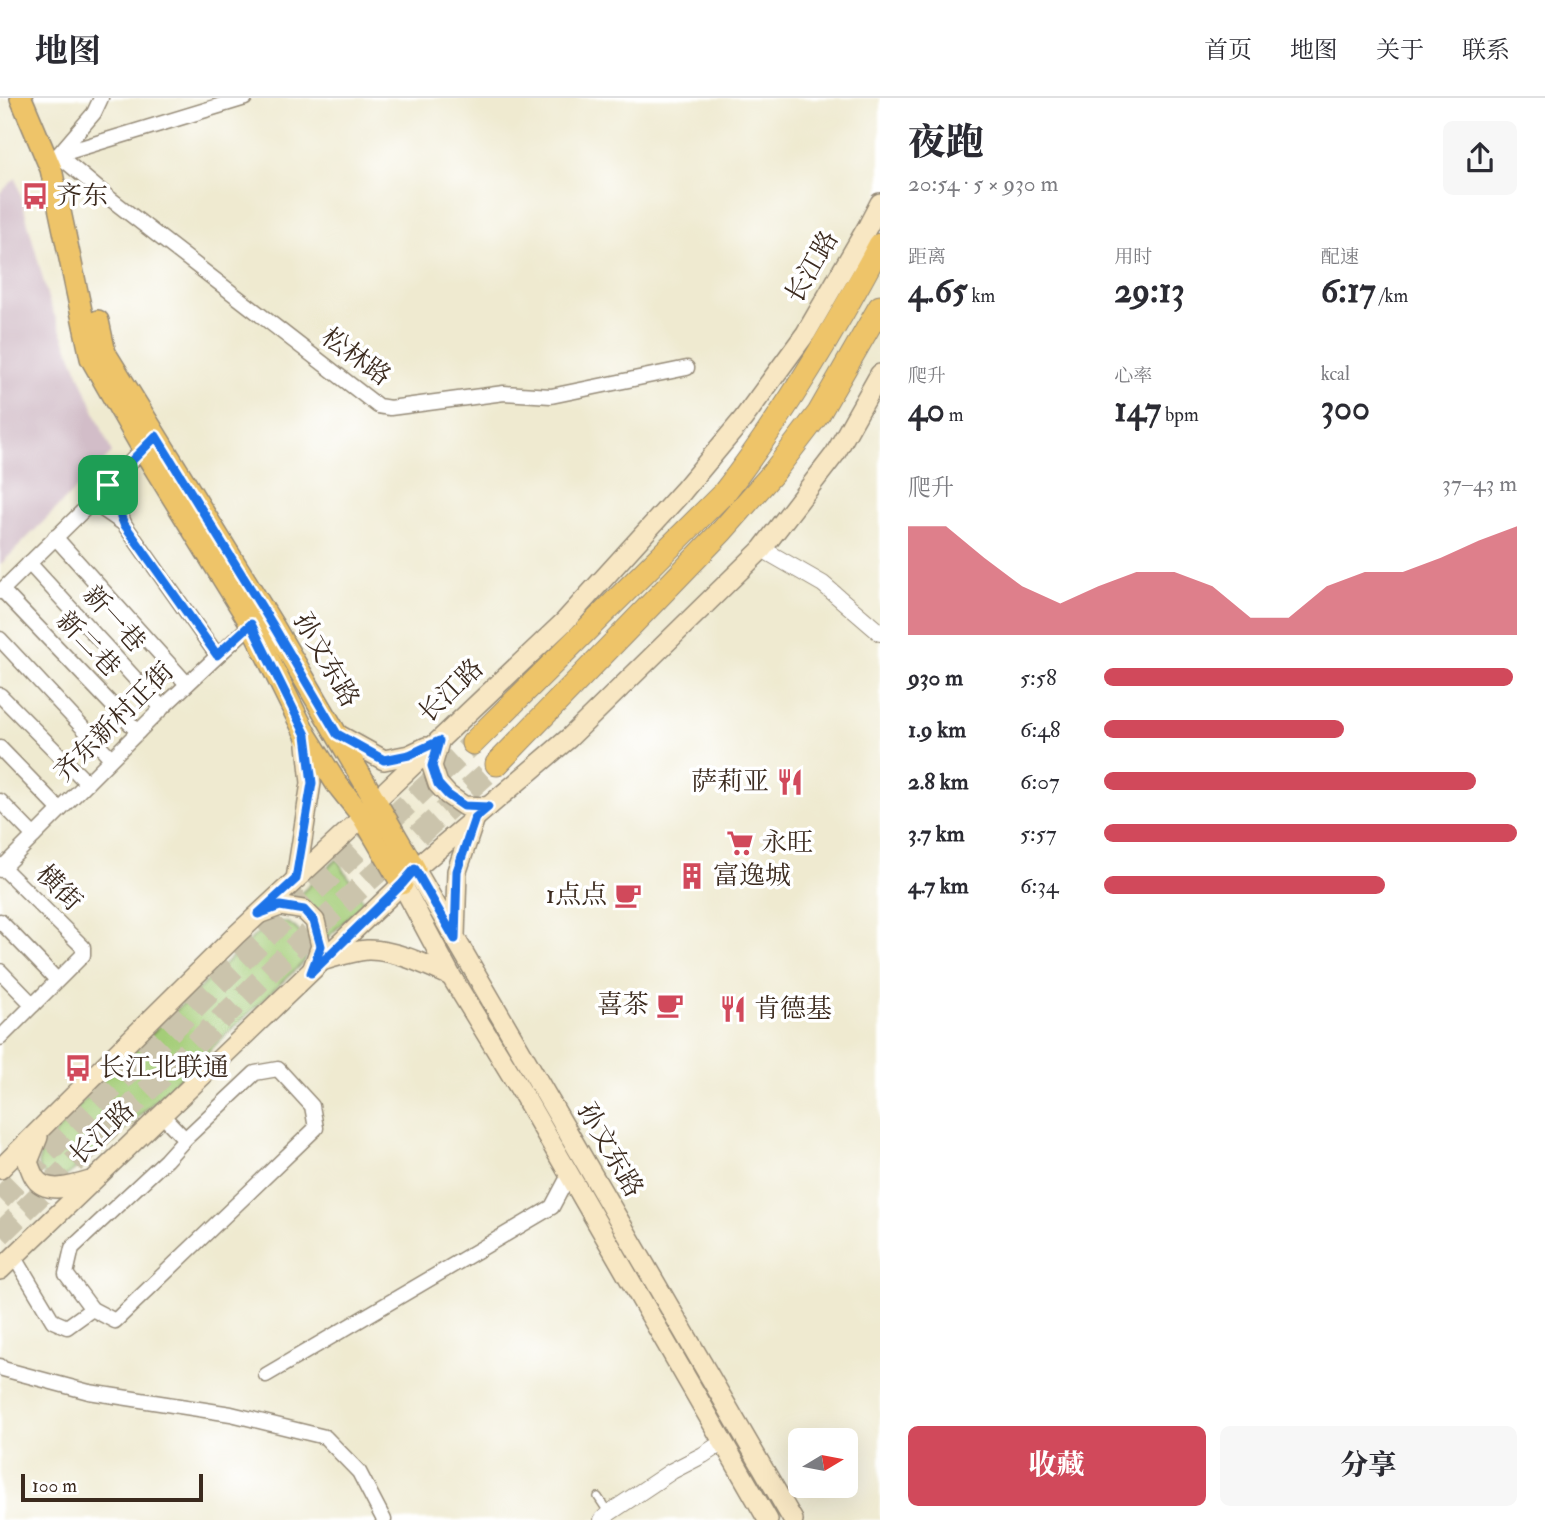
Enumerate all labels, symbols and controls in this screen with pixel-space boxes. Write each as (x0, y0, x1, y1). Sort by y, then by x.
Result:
text: 地图 (35, 31, 101, 72)
text: 首页 (1204, 35, 1252, 66)
text: 地图 (1290, 35, 1338, 66)
text: 关于 (1376, 35, 1424, 66)
text: 联系 (1462, 35, 1510, 66)
text: 夜跑 (908, 119, 984, 167)
button: share (1443, 121, 1517, 195)
text: 20:54 · 5 × 930 m (908, 169, 1058, 198)
place label: 齐东 (56, 180, 108, 212)
bus stop icon: 齐东 (20, 181, 50, 211)
street label: 长江路 (779, 225, 845, 309)
text: 距离 (908, 245, 946, 269)
text: 用时 (1114, 245, 1152, 269)
text: 配速 (1321, 245, 1359, 269)
text: 4.65 (908, 269, 967, 313)
text: 29:13 (1114, 269, 1185, 313)
text: 6:17 (1321, 269, 1376, 313)
text: km (967, 284, 995, 308)
text: /km (1376, 284, 1408, 308)
street label: 松林路 (315, 321, 397, 393)
text: kcal (1321, 362, 1350, 386)
text: 爬升 (908, 364, 946, 388)
text: 心率 (1114, 364, 1152, 388)
text: 300 (1321, 386, 1370, 430)
text: 40 (908, 388, 945, 432)
text: 147 (1114, 388, 1161, 432)
text: m (945, 403, 964, 427)
text: bpm (1161, 403, 1199, 427)
pin (78, 455, 138, 515)
icon: arrive (89, 466, 127, 504)
text: 37–43 m (1442, 469, 1517, 498)
text: 爬升 (908, 473, 954, 502)
street label: 新一巷 (76, 579, 152, 659)
street label: 新二巷 (49, 605, 127, 683)
street label: 孙文东路 (286, 607, 366, 713)
street label: 长江路 (412, 652, 490, 730)
street label: 齐东新村正街 (48, 656, 180, 788)
text: 930 m (908, 663, 963, 692)
text: 5:58 (1020, 663, 1057, 692)
text: 1.9 km (908, 715, 966, 744)
text: 6:48 (1020, 715, 1060, 744)
place label: 萨莉亚 (691, 766, 769, 798)
restaurant icon: 萨莉亚 (775, 767, 805, 797)
text: 2.8 km (908, 767, 969, 796)
text: 6:07 (1020, 767, 1060, 796)
text: 3.7 km (908, 819, 965, 848)
text: 5:57 (1020, 819, 1056, 848)
place label: 永旺 (761, 827, 813, 859)
supermarket icon: 永旺 (725, 828, 755, 858)
street label: 横街 (29, 858, 89, 918)
place label: 富逸城 (713, 860, 791, 892)
building icon: 富逸城 (677, 861, 707, 891)
text: 4.7 km (908, 871, 969, 900)
text: 6:34 (1020, 871, 1058, 900)
place label: 1点点 (546, 879, 607, 911)
cafe icon: 1点点 (613, 880, 643, 910)
place label: 喜茶 (597, 989, 649, 1021)
cafe icon: 喜茶 (655, 990, 685, 1020)
place label: 肯德基 (754, 993, 832, 1025)
restaurant icon: 肯德基 (718, 994, 748, 1024)
place label: 长江北联通 (99, 1052, 229, 1084)
bus stop icon: 长江北联通 (63, 1053, 93, 1083)
street label: 长江路 (63, 1094, 141, 1172)
street label: 孙文东路 (570, 1097, 650, 1203)
button: 收藏 (908, 1426, 1206, 1506)
button: 分享 (1220, 1426, 1517, 1506)
north arrow (788, 1428, 858, 1498)
map controls (788, 1428, 858, 1498)
scale bar (21, 1471, 203, 1503)
text: 100 m (32, 1474, 77, 1498)

